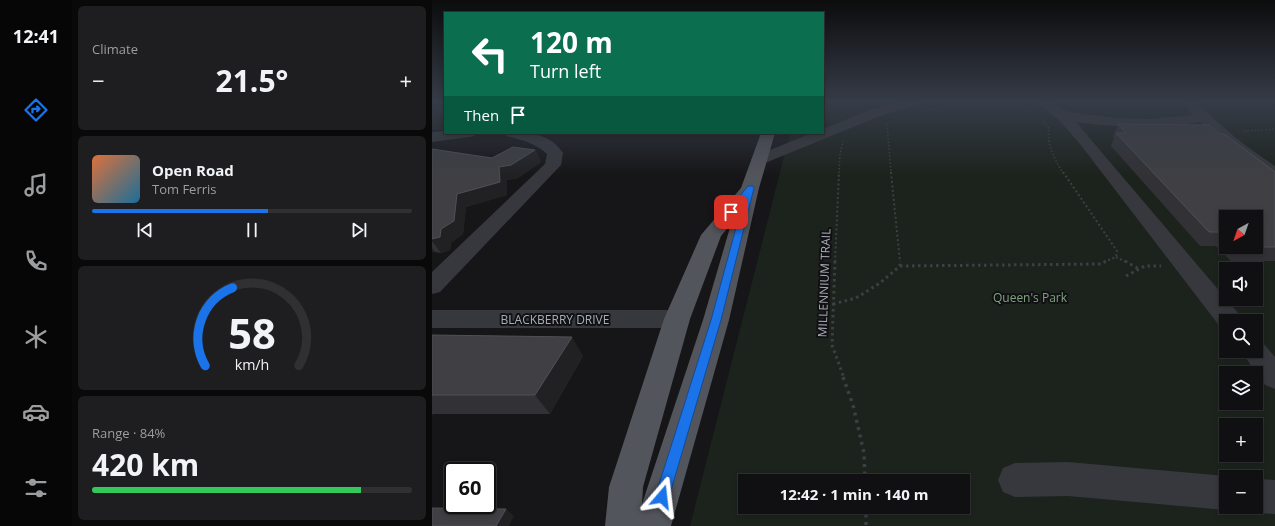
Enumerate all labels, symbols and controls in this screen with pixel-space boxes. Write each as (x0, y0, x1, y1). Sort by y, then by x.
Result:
text: 120 m (530, 23, 613, 61)
text: 12:41 (13, 24, 59, 48)
icon: left (464, 28, 516, 80)
text: Climate (92, 40, 138, 58)
text: Turn left (530, 59, 601, 83)
text: 21.5° (216, 60, 288, 101)
text: − (92, 65, 105, 95)
text: + (399, 65, 412, 95)
icon: directions (22, 96, 50, 124)
icon: arrive (507, 104, 529, 126)
text: Then (464, 105, 499, 125)
text: Open Road (152, 160, 234, 180)
icon: music (22, 171, 50, 199)
text: Tom Ferris (152, 180, 217, 198)
pin (714, 195, 748, 229)
icon: arrive (720, 201, 742, 223)
north arrow (1219, 210, 1263, 254)
map controls (1219, 210, 1263, 514)
icon: previous (134, 219, 156, 241)
icon: pause (241, 219, 263, 241)
icon: next (348, 219, 370, 241)
street label: MILLENNIUM TRAIL (814, 228, 834, 338)
icon: phone (22, 247, 50, 275)
button: sound (1219, 262, 1263, 306)
park label: Queen's Park (993, 289, 1068, 306)
text: 58 (228, 305, 276, 361)
street label: BLACKBERRY DRIVE (501, 311, 609, 328)
button: search (1219, 314, 1263, 358)
icon: climate (22, 323, 50, 351)
text: km/h (235, 355, 269, 374)
button: layers (1219, 366, 1263, 410)
icon: car (22, 398, 50, 426)
button: + (1219, 418, 1263, 462)
text: Range · 84% (92, 424, 165, 442)
text: 420 km (92, 444, 199, 485)
speed limit sign: 60 (444, 462, 496, 514)
button: − (1219, 470, 1263, 514)
icon: filters (22, 474, 50, 502)
position arrow (641, 476, 683, 518)
text: 12:42 · 1 min · 140 m (780, 484, 928, 504)

